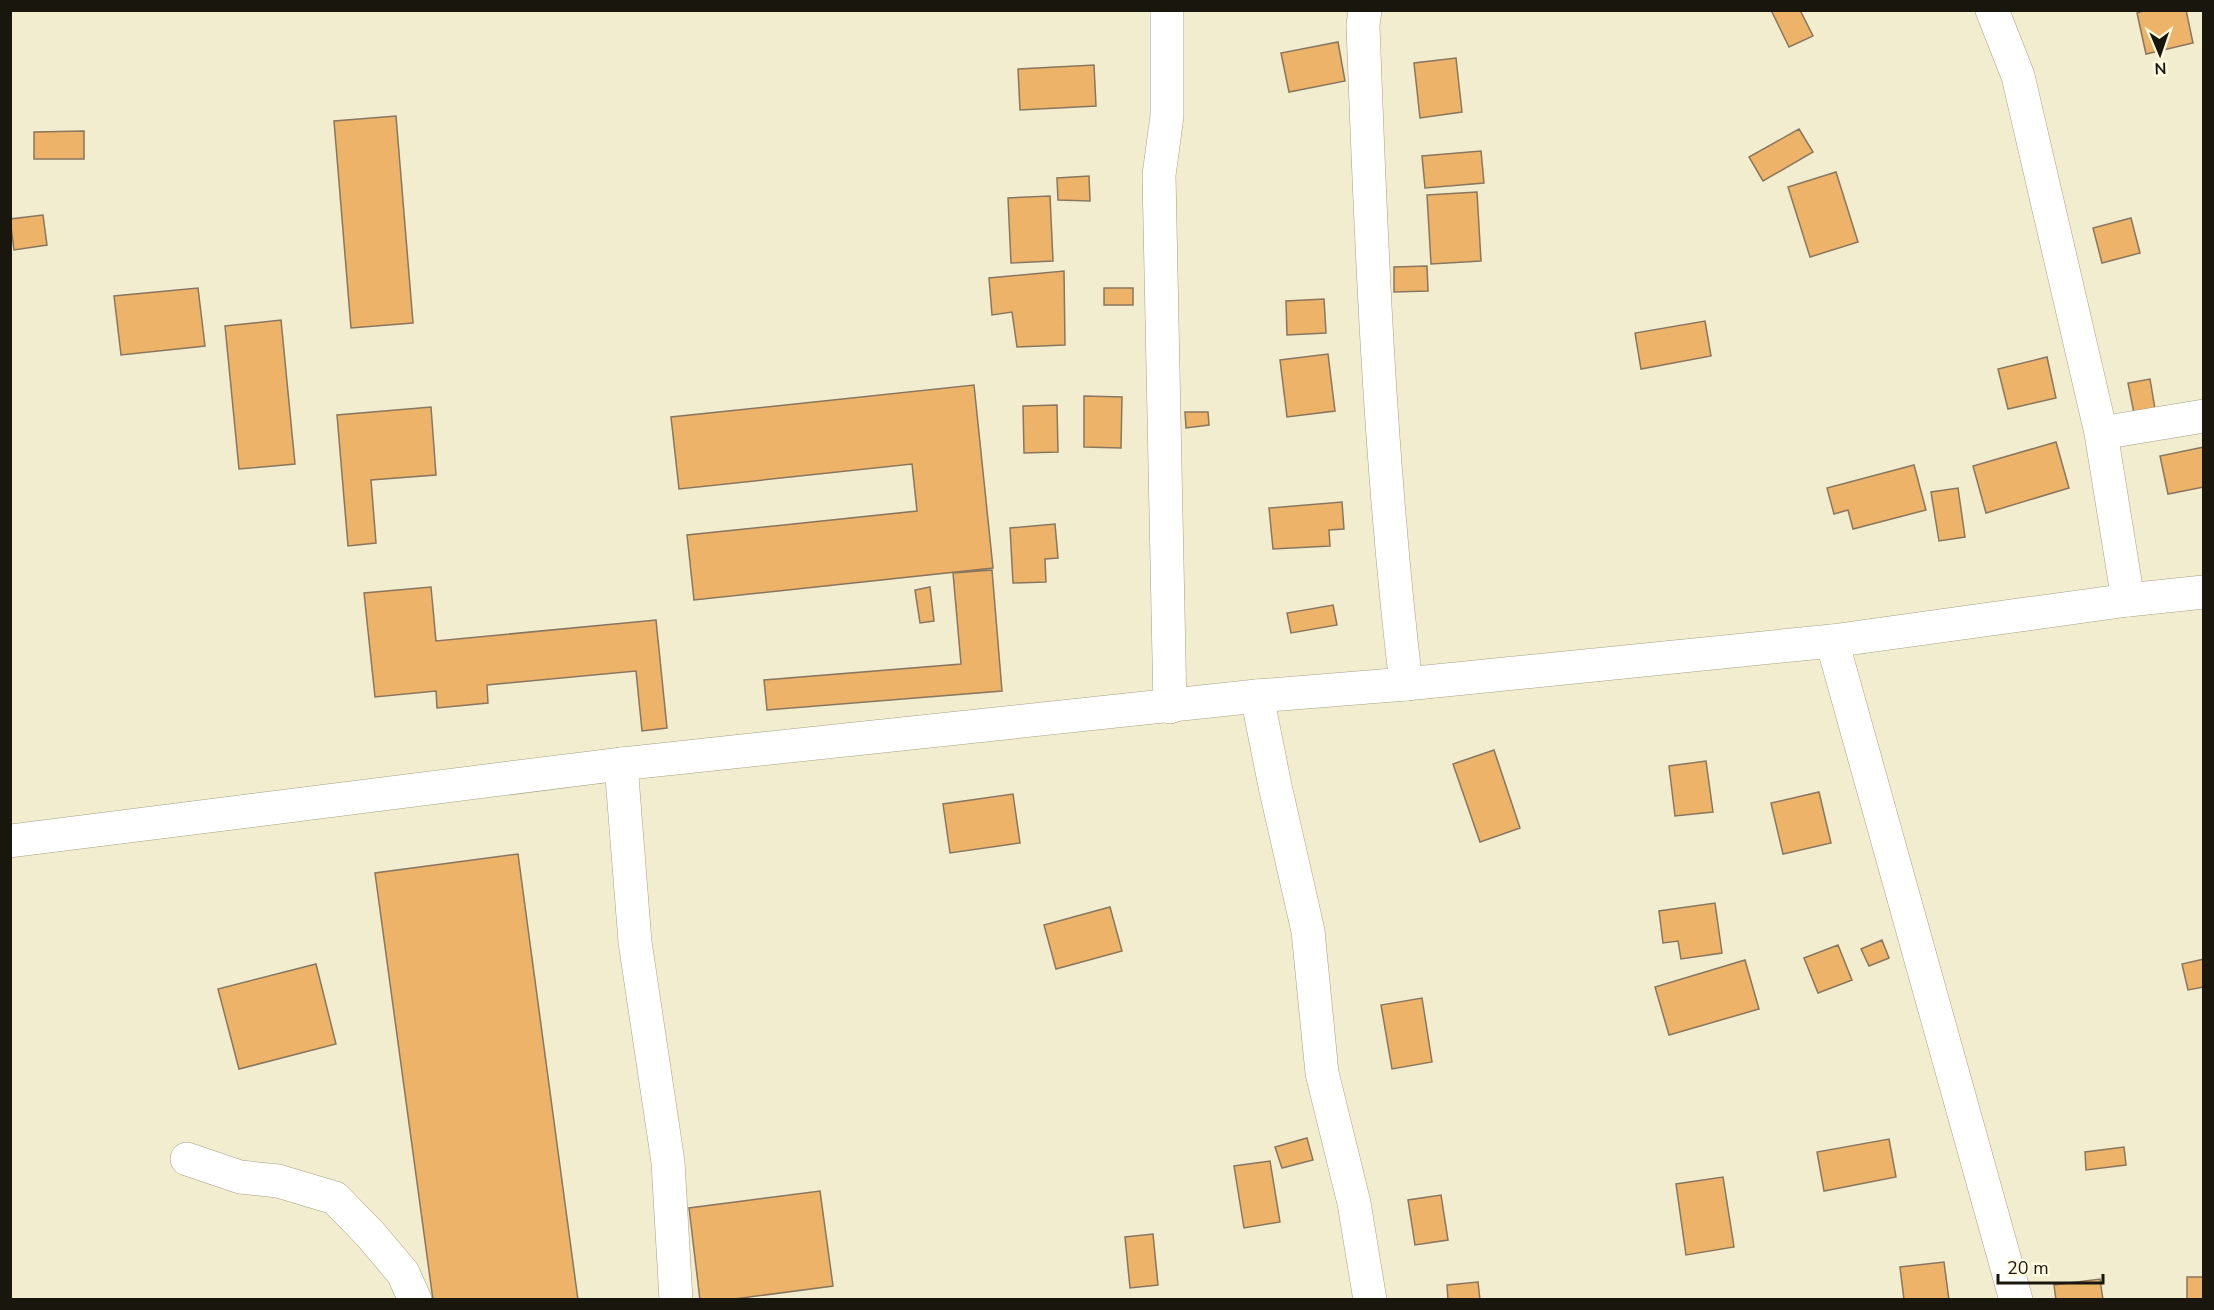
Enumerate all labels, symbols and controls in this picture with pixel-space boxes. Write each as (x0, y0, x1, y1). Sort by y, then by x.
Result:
north arrow (2130, 24, 2190, 84)
text: N (2154, 57, 2167, 79)
scale bar (1998, 1247, 2103, 1285)
text: 20 m (2007, 1256, 2049, 1280)

